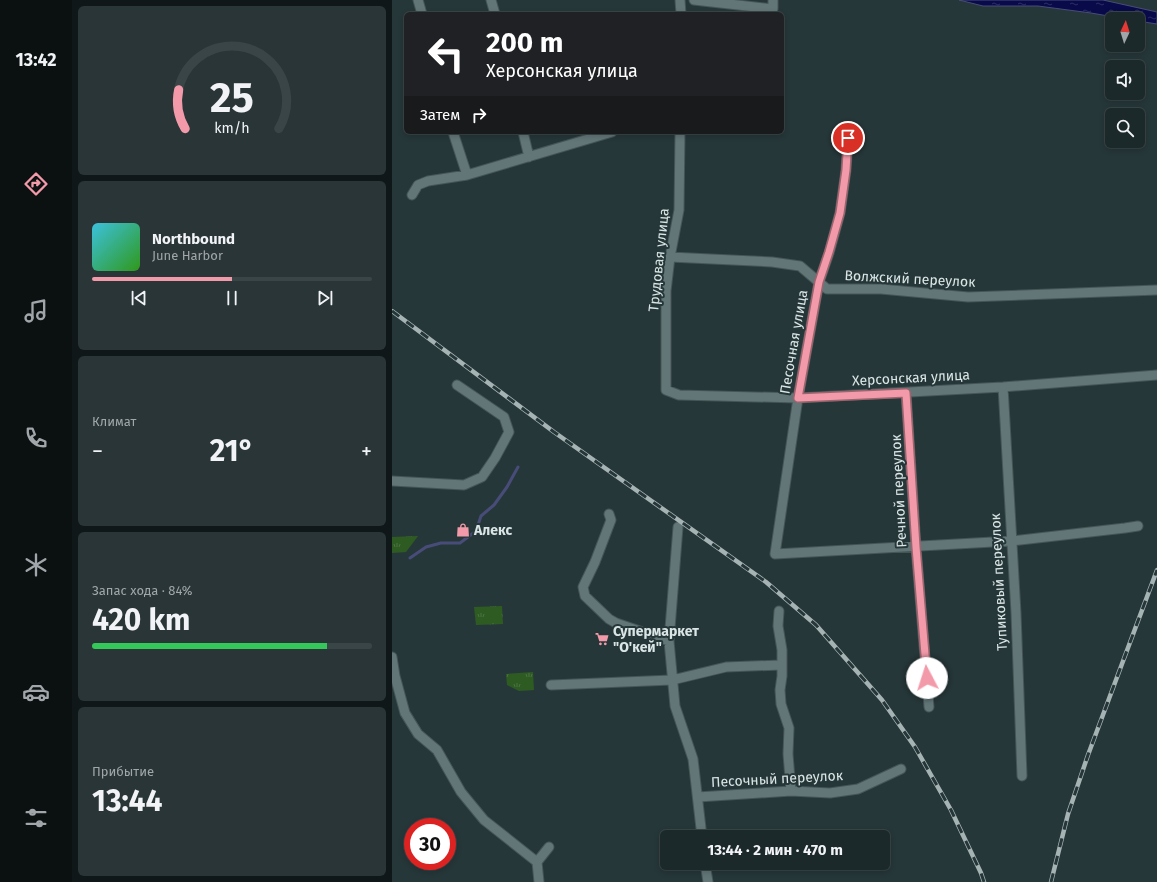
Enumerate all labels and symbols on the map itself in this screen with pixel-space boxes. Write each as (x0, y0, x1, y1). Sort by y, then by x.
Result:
north arrow (1105, 12, 1145, 52)
pin (831, 121, 865, 155)
street label: Трудовая улица (645, 207, 673, 313)
street label: Волжский переулок (844, 267, 977, 291)
street label: Песочная улица (776, 288, 812, 396)
street label: Херсонская улица (852, 366, 970, 390)
street label: Речной переулок (887, 433, 910, 548)
street label: Тупиковый переулок (987, 512, 1011, 651)
shop icon: Алекс (455, 522, 471, 538)
place label: Алекс (473, 522, 512, 539)
place label: Супермаркет "О'кей" (613, 623, 699, 656)
supermarket icon: Супермаркет "О'кей" (594, 631, 610, 647)
position arrow (906, 657, 948, 699)
street label: Песочный переулок (711, 767, 844, 791)
speed limit sign: 30 (404, 818, 456, 870)

